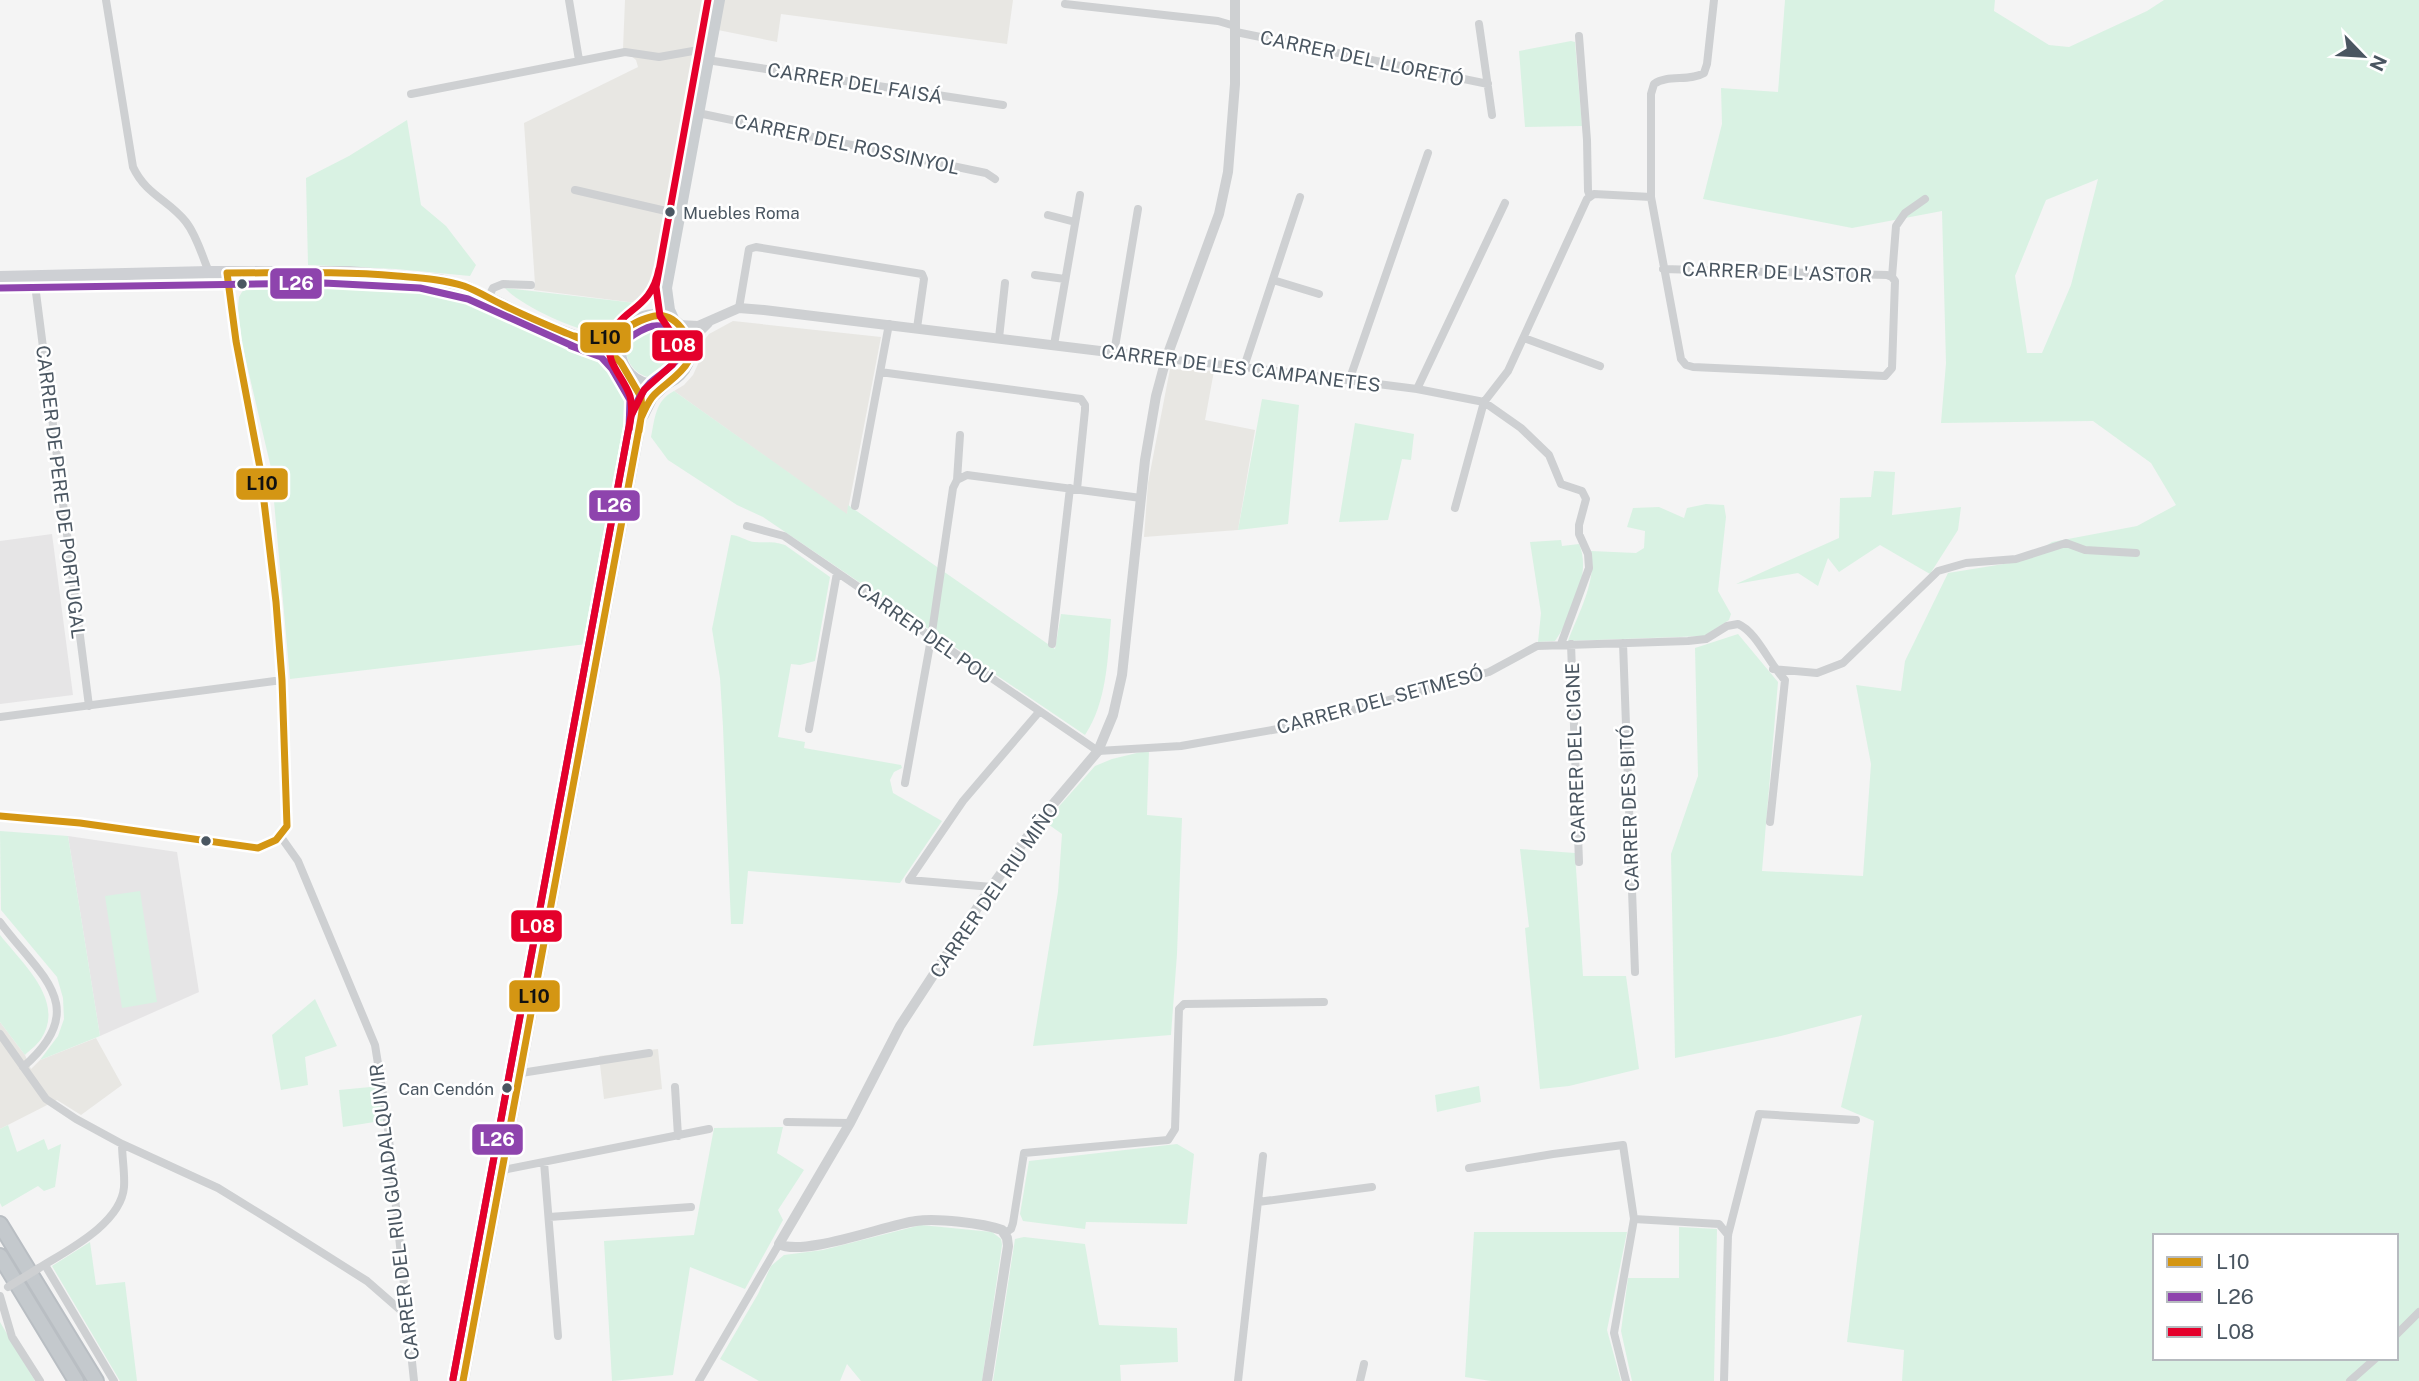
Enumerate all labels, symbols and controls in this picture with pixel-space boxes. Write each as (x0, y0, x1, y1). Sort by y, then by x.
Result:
north arrow (2328, 21, 2398, 91)
street label: CARRER DEL LLORETÓ (1258, 26, 1466, 90)
text: N (2365, 52, 2392, 75)
street label: CARRER DEL FAISÁ (766, 58, 944, 108)
street label: CARRER DEL ROSSINYOL (732, 109, 962, 179)
place label: Muebles Roma (683, 203, 800, 223)
marker: Muebles Roma (663, 205, 677, 219)
street label: CARRER DE L'ASTOR (1682, 258, 1872, 286)
line badge: L26 (269, 267, 323, 300)
text: L26 (278, 272, 314, 294)
unlabelled marker (235, 277, 249, 291)
line badge: L10 (579, 321, 632, 354)
text: L10 (589, 326, 621, 348)
line badge: L08 (651, 329, 704, 362)
text: L08 (660, 334, 696, 356)
street label: CARRER DE LES CAMPANETES (1100, 340, 1382, 396)
street label: CARRER DE PERE DE PORTUGAL (32, 344, 90, 640)
line badge: L10 (235, 467, 289, 501)
text: L10 (246, 472, 278, 494)
line badge: L26 (588, 489, 641, 522)
text: L26 (596, 494, 632, 516)
street label: CARRER DEL POU (853, 578, 997, 688)
street label: CARRER DEL SETMESÓ (1274, 662, 1486, 738)
street label: CARRER DEL CIGNE (1561, 662, 1589, 844)
street label: CARRER DES BITÓ (1615, 724, 1643, 892)
street label: CARRER DEL RIU MIÑO (925, 798, 1063, 982)
unlabelled marker (199, 834, 213, 848)
line badge: L08 (510, 909, 563, 943)
text: L08 (519, 915, 555, 937)
line badge: L10 (508, 979, 561, 1013)
text: L10 (518, 985, 550, 1007)
street label: CARRER DEL RIU GUADALQUIVIR (365, 1062, 423, 1362)
place label: Can Cendón (398, 1079, 494, 1099)
marker: Can Cendón (500, 1081, 514, 1095)
line badge: L26 (471, 1123, 524, 1156)
text: L26 (479, 1128, 515, 1150)
legend (2153, 1234, 2398, 1360)
text: L10 (2216, 1249, 2250, 1274)
text: L26 (2216, 1284, 2254, 1309)
text: L08 (2216, 1319, 2254, 1344)

